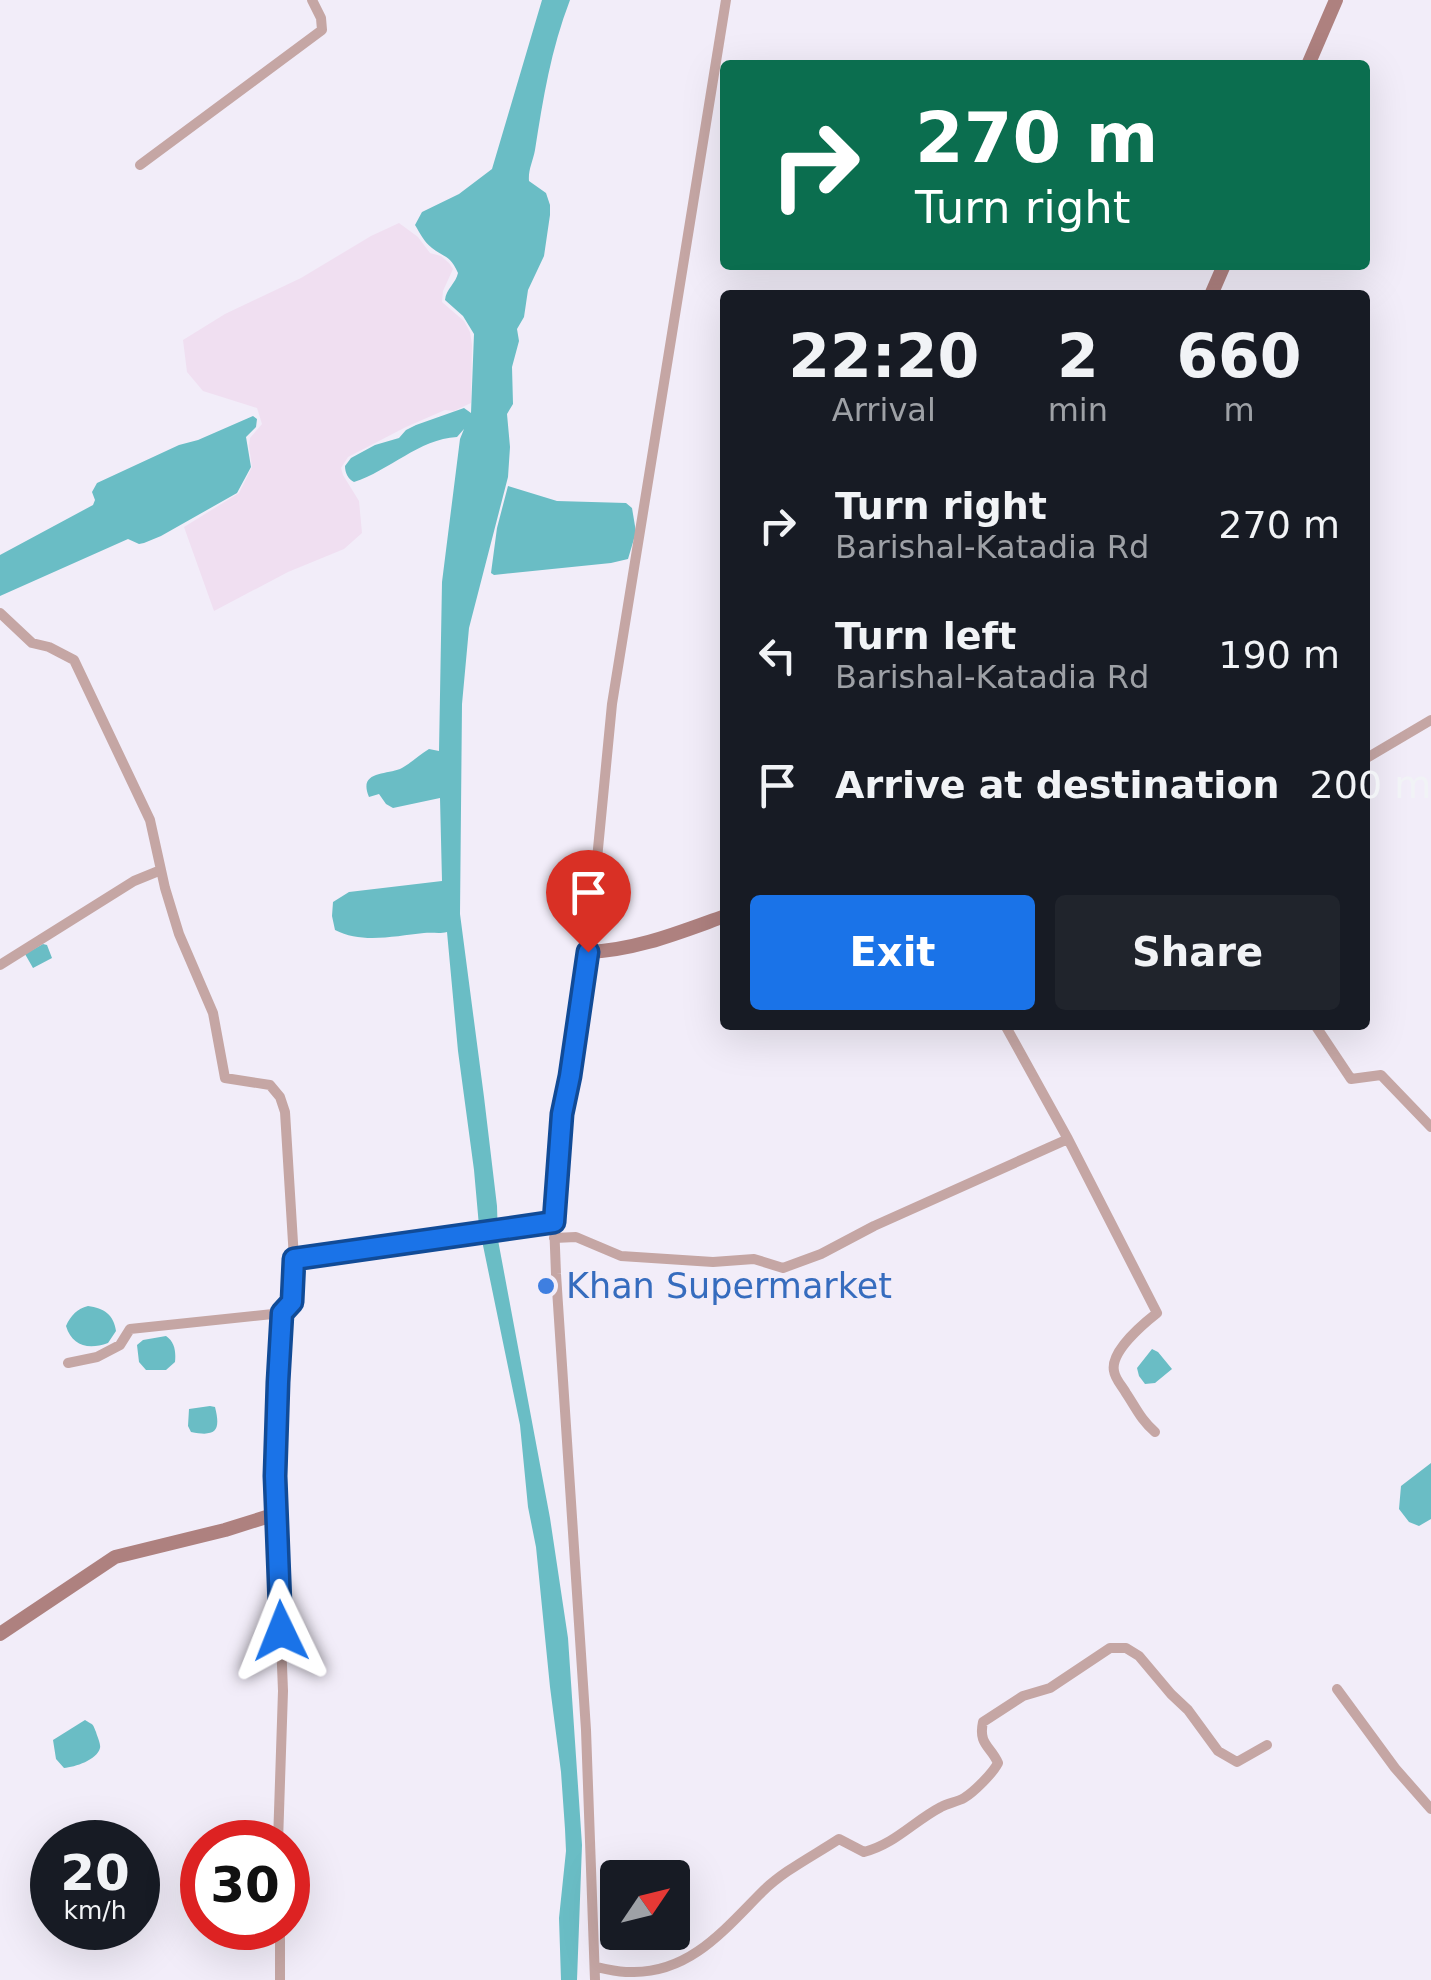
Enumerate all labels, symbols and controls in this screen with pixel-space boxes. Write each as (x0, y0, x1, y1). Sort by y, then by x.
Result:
text: 270 m (915, 97, 1158, 179)
icon: right (750, 100, 880, 230)
text: Turn right (915, 181, 1130, 234)
text: 22:20 (788, 321, 979, 391)
text: 2 (1057, 321, 1099, 391)
text: 660 (1176, 321, 1302, 391)
text: Arrival (832, 391, 936, 429)
text: min (1048, 391, 1108, 429)
text: m (1223, 391, 1255, 429)
text: Turn right (835, 484, 1047, 528)
icon: right (750, 498, 805, 553)
text: 270 m (1218, 503, 1340, 547)
text: Barishal-Katadia Rd (835, 528, 1149, 566)
text: Turn left (835, 614, 1016, 658)
icon: left (750, 628, 805, 683)
text: 190 m (1218, 633, 1340, 677)
text: Barishal-Katadia Rd (835, 658, 1149, 696)
icon: arrive (750, 758, 805, 813)
text: Arrive at destination (835, 763, 1280, 807)
text: 200 m (1310, 763, 1431, 807)
pin (546, 850, 631, 953)
icon: arrive (561, 865, 616, 920)
button: Exit (750, 895, 1035, 1010)
button: Share (1055, 895, 1340, 1010)
place label: Khan Supermarket (566, 1266, 892, 1306)
marker: Khan Supermarket (535, 1275, 557, 1297)
position arrow (229, 1579, 333, 1683)
speed limit sign: 30 (180, 1820, 310, 1950)
text: 20 (60, 1844, 130, 1902)
north arrow (600, 1860, 690, 1950)
map controls (600, 1860, 690, 1950)
text: km/h (63, 1896, 127, 1925)

